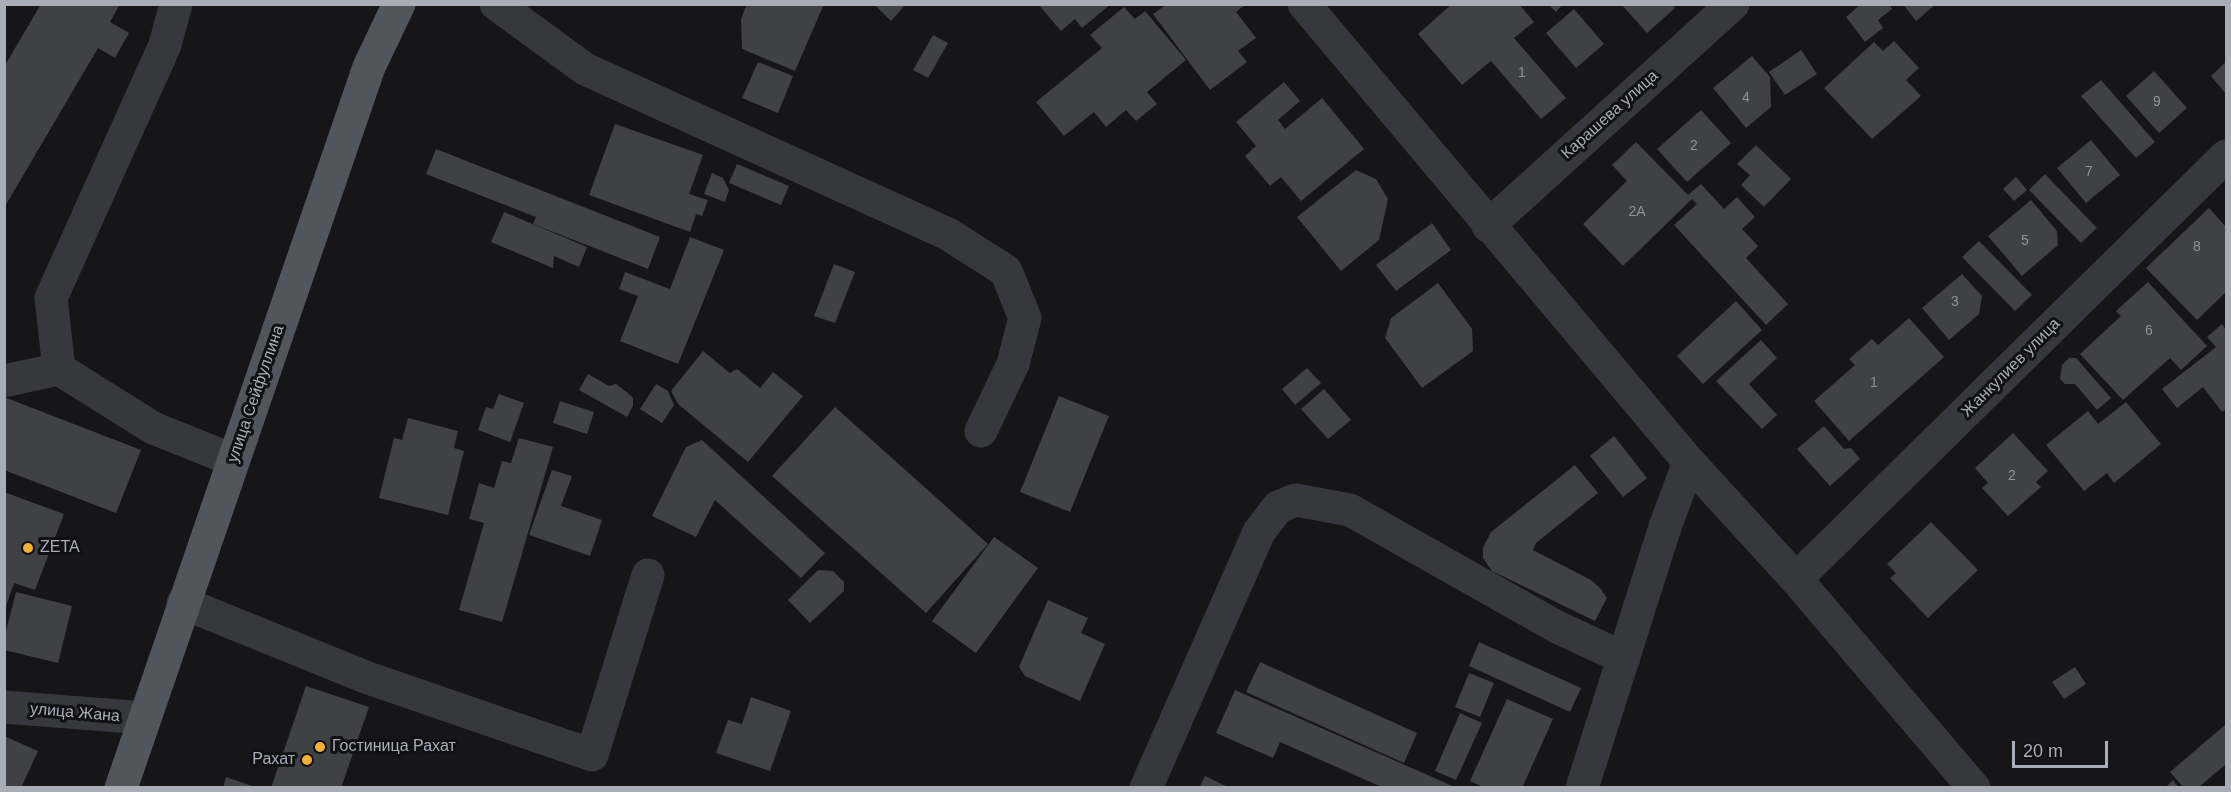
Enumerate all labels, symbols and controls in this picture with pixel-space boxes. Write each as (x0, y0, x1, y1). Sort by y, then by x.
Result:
house number: 1 (1518, 65, 1526, 81)
street label: Карашева улица (1558, 67, 1662, 163)
house number: 4 (1742, 90, 1750, 106)
house number: 9 (2153, 94, 2161, 110)
house number: 2 (1690, 138, 1698, 154)
house number: 7 (2085, 164, 2093, 180)
house number: 2А (1628, 204, 1646, 220)
house number: 5 (2021, 233, 2029, 249)
house number: 8 (2193, 239, 2201, 255)
house number: 3 (1951, 294, 1959, 310)
street label: Жанкулиев улица (1958, 315, 2064, 421)
street label: улица Сейфуллина (224, 323, 288, 465)
house number: 6 (2145, 323, 2153, 339)
house number: 1 (1870, 375, 1878, 391)
house number: 2 (2008, 468, 2016, 484)
place label: ZETA (40, 538, 80, 558)
marker: ZETA (21, 541, 35, 555)
street label: улица Жана (29, 700, 121, 726)
scale bar (2015, 729, 2111, 767)
place label: Гостиница Рахат (332, 737, 456, 757)
marker: Гостиница Рахат (313, 740, 327, 754)
text: 20 m (2023, 741, 2063, 761)
place label: Рахат (252, 750, 295, 770)
marker: Рахат (300, 753, 314, 767)

